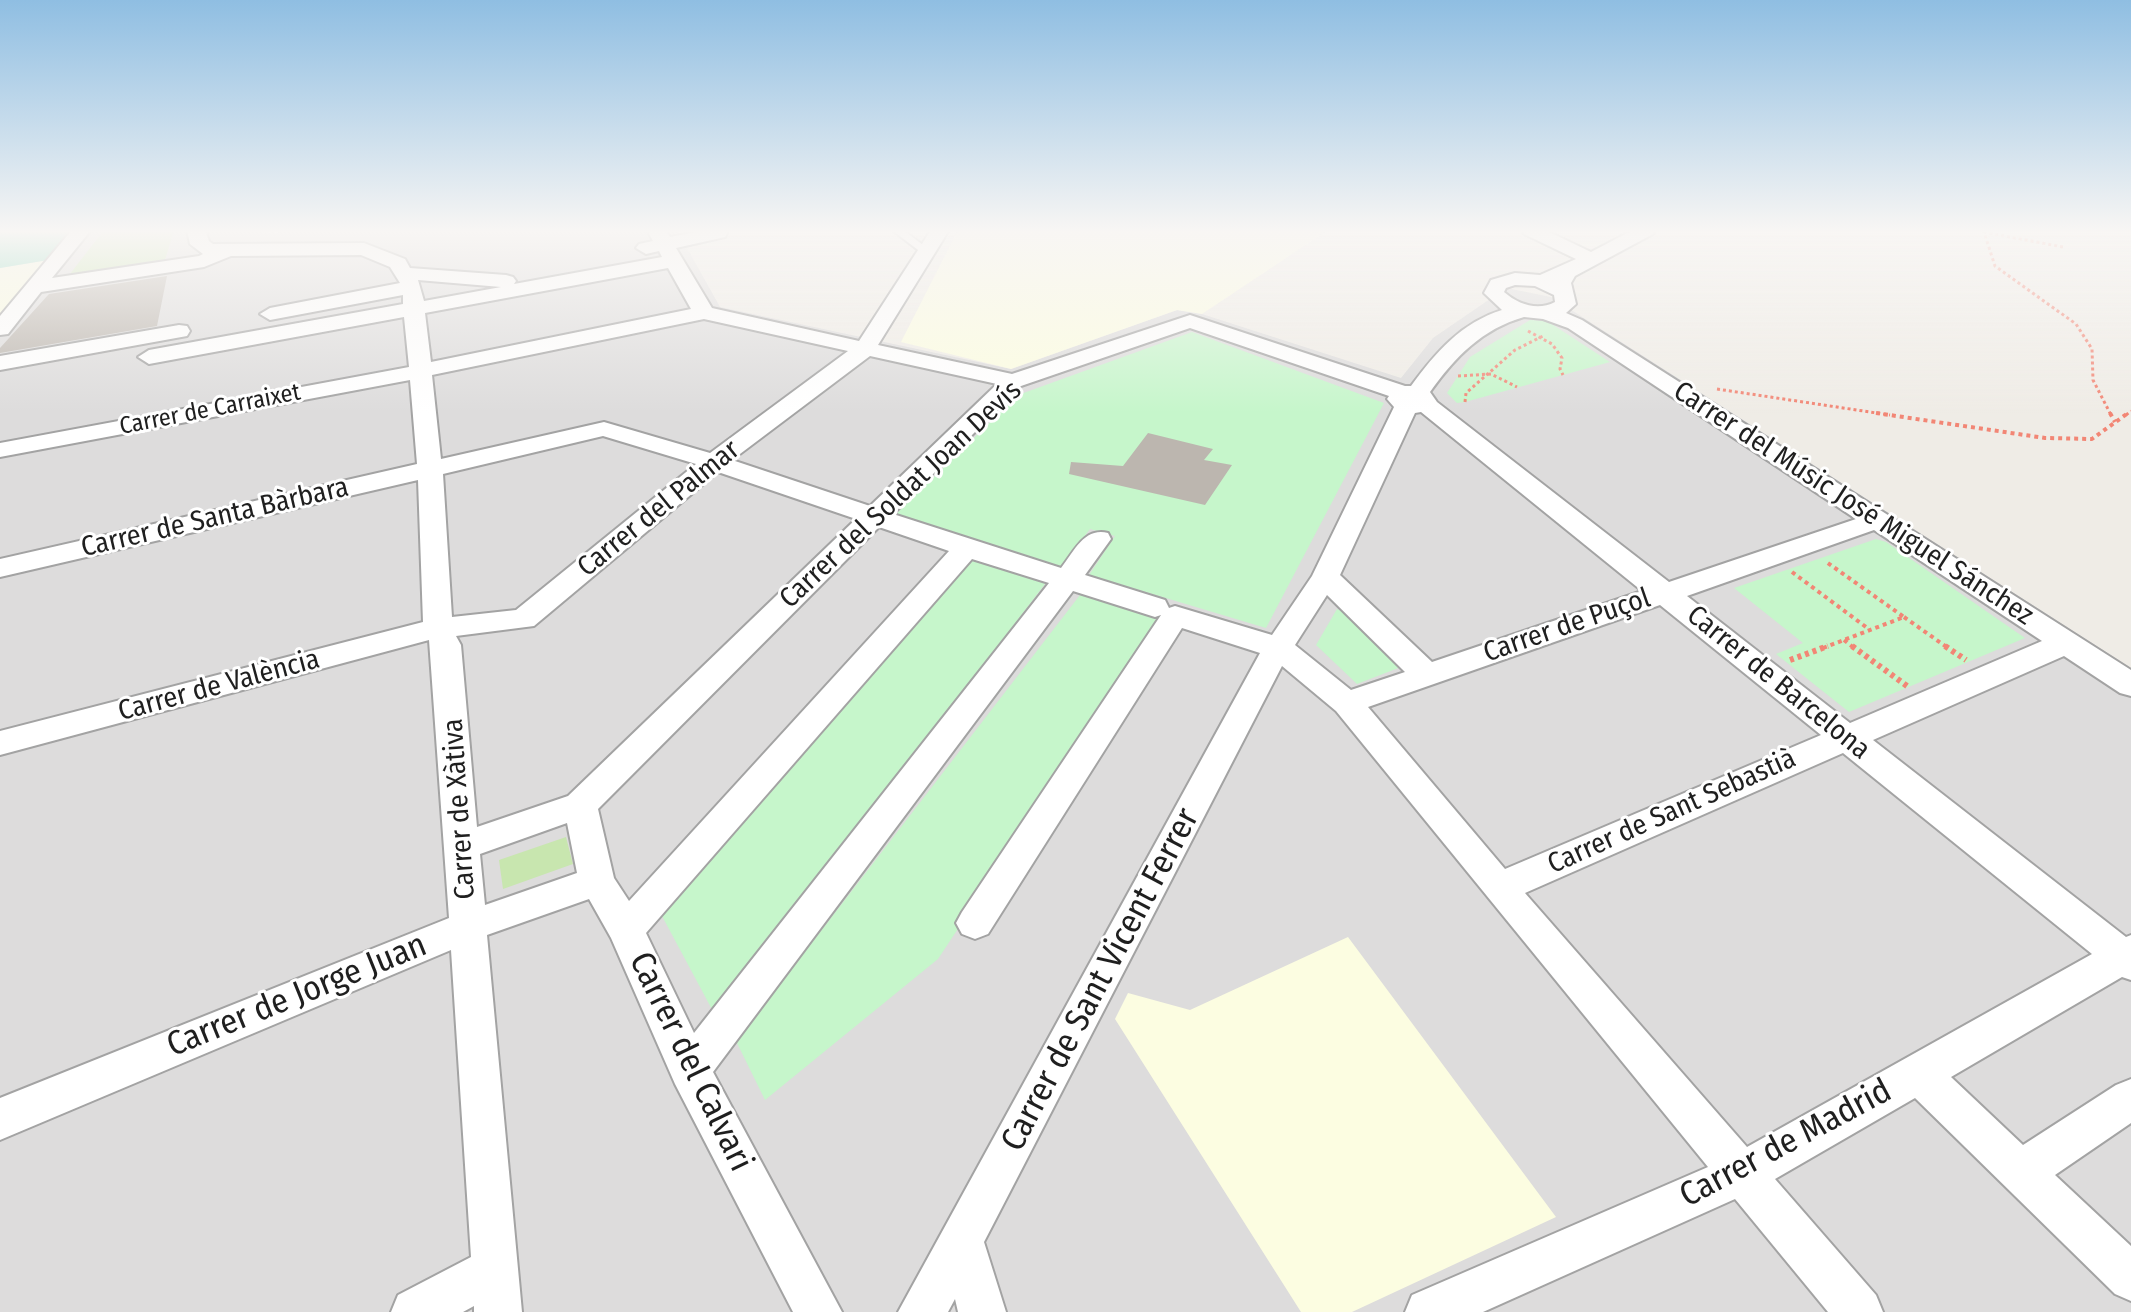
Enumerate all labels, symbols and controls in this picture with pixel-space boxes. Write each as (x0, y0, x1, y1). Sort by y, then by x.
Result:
street label: Carrer del Soldat Joan Devís (773, 374, 1029, 616)
street label: Carrer del Músic José Miguel Sánchez (1667, 375, 2039, 633)
street label: Carrer de Carraixet (117, 378, 303, 442)
street label: Carrer del Palmar (571, 433, 747, 585)
street label: Carrer de Santa Bàrbara (78, 471, 352, 565)
street label: Carrer de Puçol (1479, 582, 1655, 670)
street label: Carrer de Barcelona (1680, 599, 1876, 767)
street label: Carrer de València (115, 643, 323, 729)
street label: Carrer de Xàtiva (437, 717, 483, 901)
street label: Carrer de Sant Sebastià (1543, 742, 1801, 882)
street label: Carrer de Sant Vicent Ferrer (993, 802, 1209, 1158)
street label: Carrer de Jorge Juan (161, 925, 433, 1067)
street label: Carrer del Calvari (619, 946, 761, 1178)
street label: Carrer de Madrid (1673, 1071, 1899, 1217)

